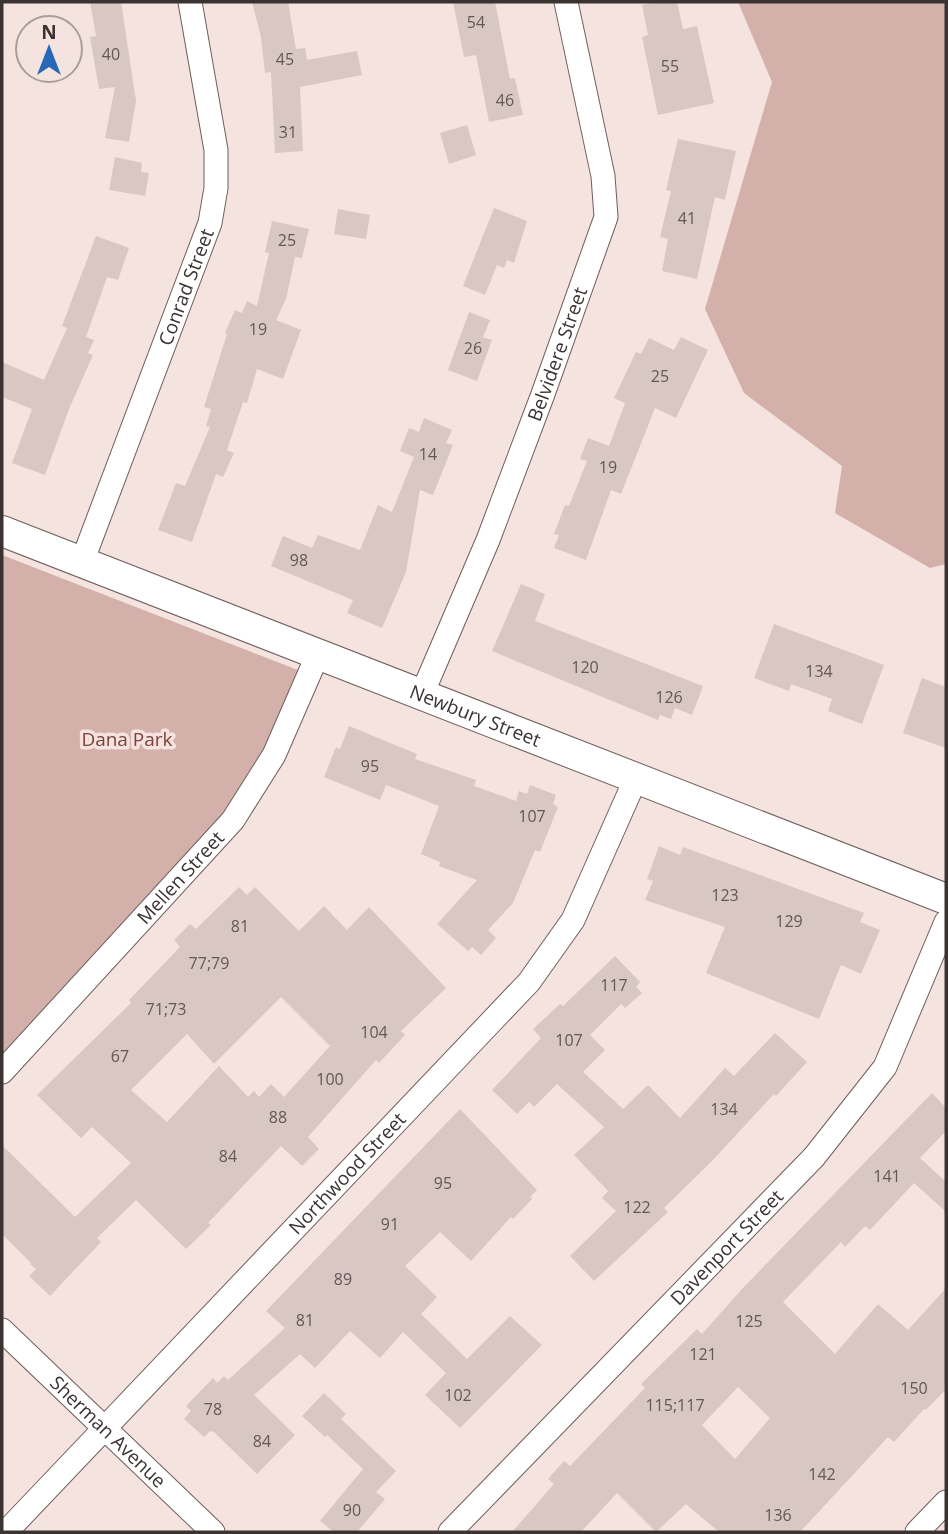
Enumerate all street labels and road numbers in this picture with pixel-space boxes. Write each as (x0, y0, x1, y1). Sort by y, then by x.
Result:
street label: Conrad Street (152, 225, 220, 349)
street label: Belvidere Street (521, 283, 593, 425)
street label: Newbury Street (406, 678, 545, 753)
street label: Mellen Street (131, 825, 230, 930)
street label: Northwood Street (283, 1106, 412, 1240)
street label: Davenport Street (664, 1183, 789, 1311)
street label: Sherman Avenue (44, 1370, 172, 1493)

